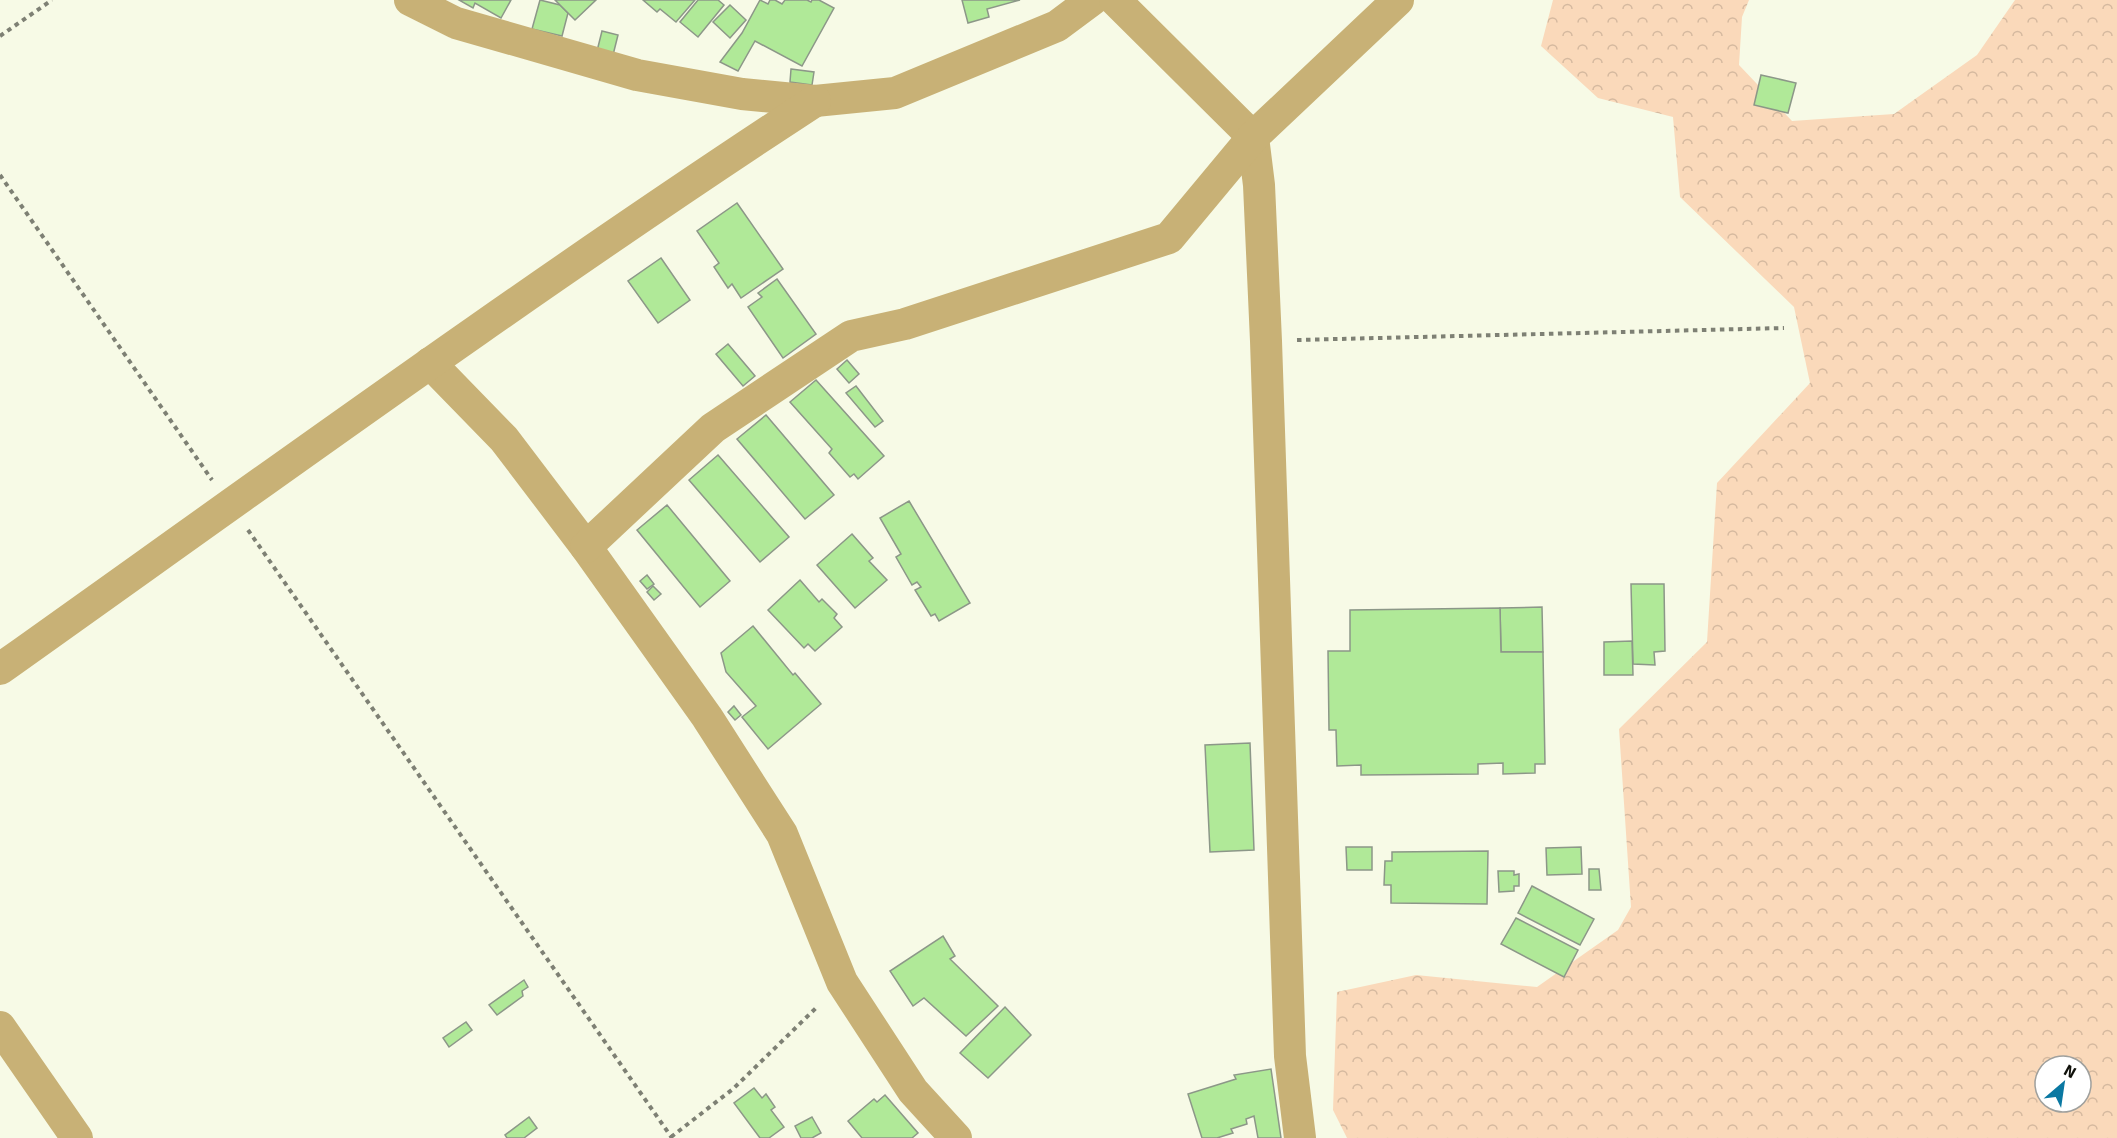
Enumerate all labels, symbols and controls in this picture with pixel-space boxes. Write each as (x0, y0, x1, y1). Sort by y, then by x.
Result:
north arrow (2033, 1054, 2093, 1114)
text: N (2060, 1060, 2080, 1083)

